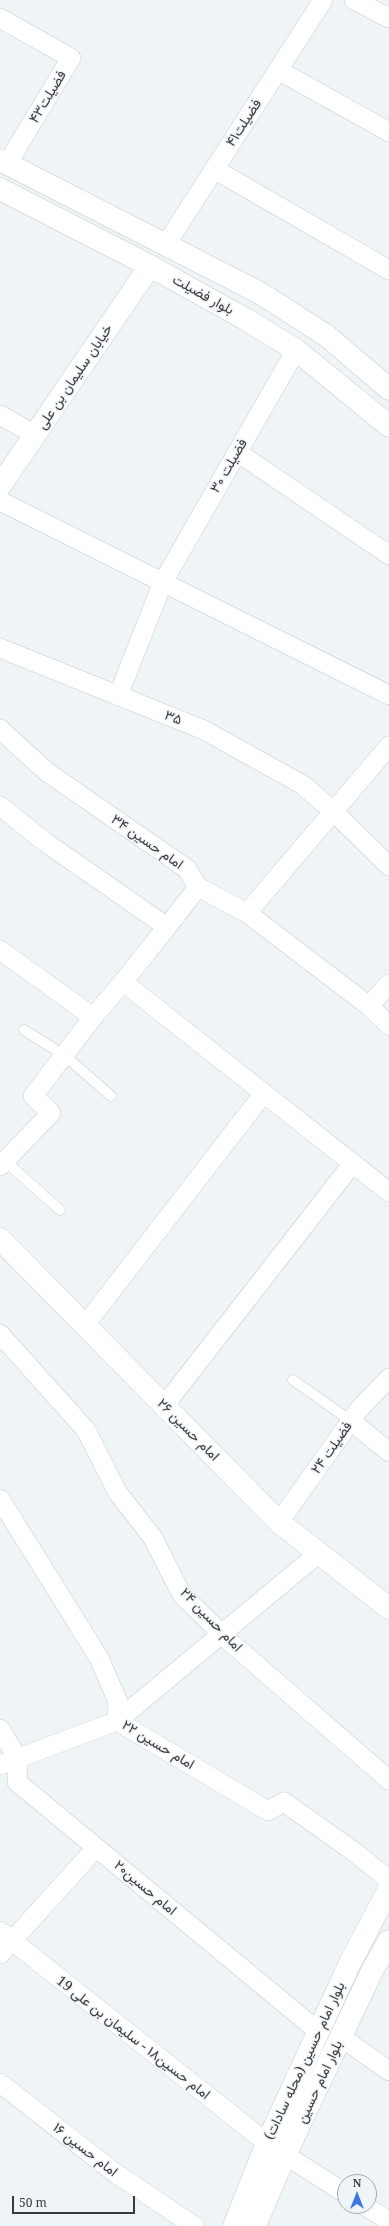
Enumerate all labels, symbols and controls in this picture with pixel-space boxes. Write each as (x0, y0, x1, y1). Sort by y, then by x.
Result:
street label: فضیلت۴۳ (26, 68, 70, 126)
street label: فضیلت۴۱ (223, 96, 265, 150)
street label: بلوار فضیلت (169, 271, 237, 319)
street label: خیابان سلیمان بن علی (34, 321, 116, 433)
street label: فضیلت ۳۰ (207, 436, 251, 496)
street label: ۳۵ (162, 707, 184, 729)
street label: امام حسین ۳۴ (108, 811, 186, 873)
street label: امام حسین ۲۶ (153, 1395, 223, 1465)
street label: فضیلت ۲۴ (308, 1419, 356, 1477)
street label: امام حسین ۲۴ (176, 1585, 246, 1655)
street label: امام حسین ۲۲ (119, 1717, 197, 1773)
street label: امام حسین۲۰ (110, 1857, 180, 1919)
street label: امام حسین۱۸ - سلیمان بن علی 19 (53, 1973, 213, 2103)
street label: بلوار امام حسین (محله سادات) (261, 1979, 349, 2143)
street label: بلوار امام حسین (293, 2038, 347, 2126)
street label: امام حسین ۱۶ (49, 2119, 121, 2181)
north arrow (337, 2174, 377, 2214)
text: N (353, 2175, 361, 2190)
scale bar (14, 2188, 137, 2214)
text: 50 m (19, 2194, 47, 2211)

